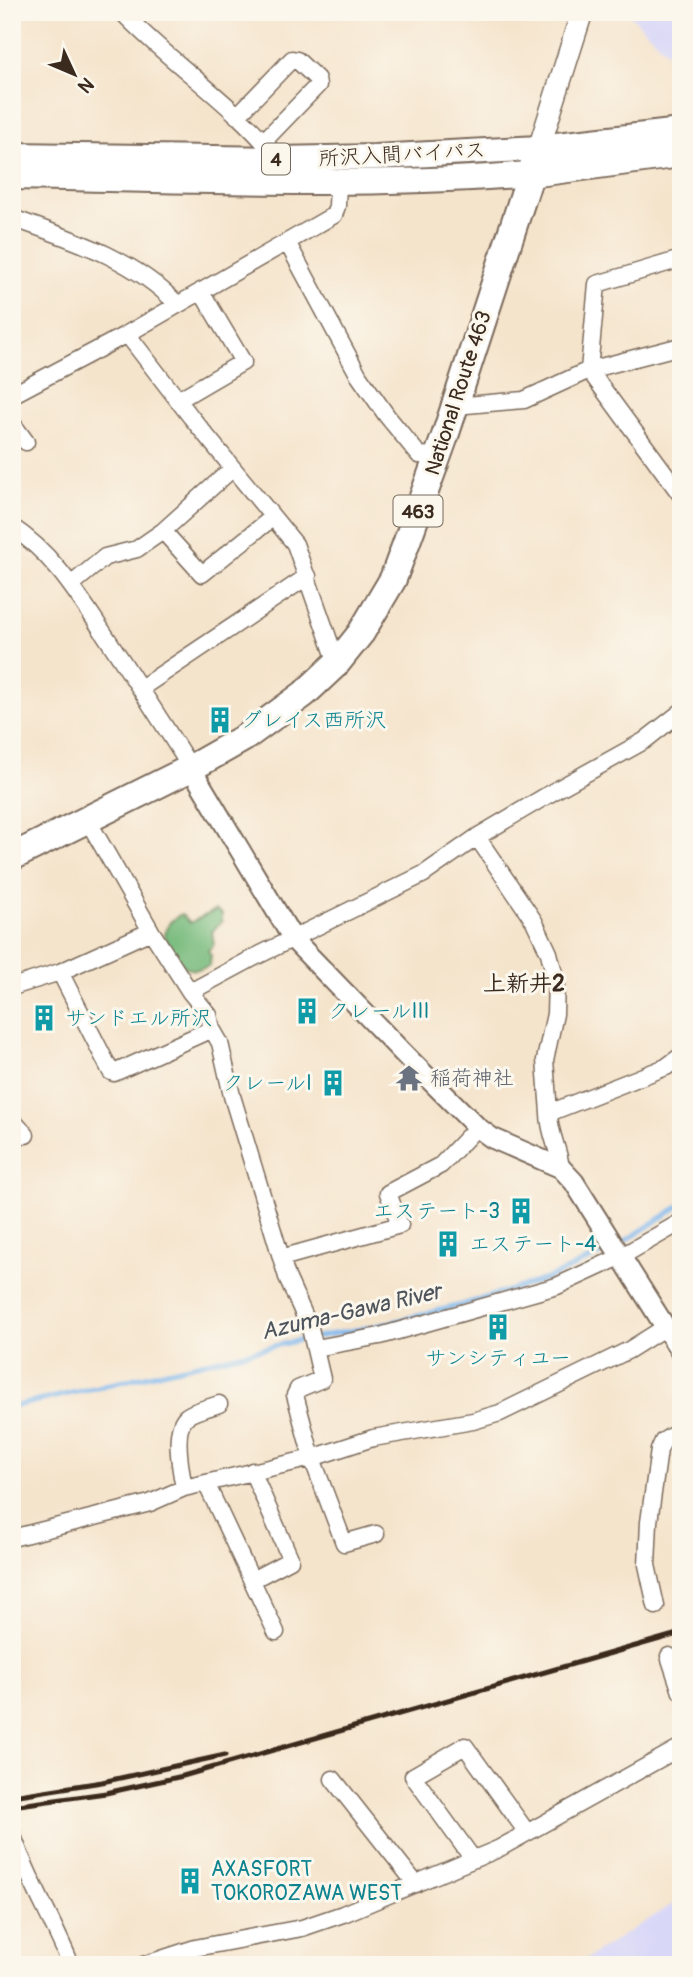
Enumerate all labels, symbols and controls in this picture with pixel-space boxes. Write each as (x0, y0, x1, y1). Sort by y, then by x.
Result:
north arrow (38, 38, 108, 108)
text: N (72, 72, 99, 98)
street label: 所沢入間バイパス (318, 137, 486, 172)
road number: 4 (262, 144, 290, 174)
street label: National Route 463 (419, 308, 498, 479)
road number: 463 (394, 496, 442, 526)
building icon: グレイス西所沢 (205, 705, 235, 735)
place label: グレイス西所沢 (241, 707, 386, 734)
district label: 上新井2 (483, 969, 565, 998)
building icon: クレールIII (292, 996, 322, 1026)
place label: クレールIII (328, 998, 429, 1025)
building icon: サンドエル所沢 (29, 1003, 59, 1033)
place label: サンドエル所沢 (65, 1005, 212, 1032)
temple icon: 稲荷神社 (394, 1063, 424, 1093)
place label: 稲荷神社 (430, 1065, 514, 1092)
building icon: クレールI (318, 1068, 348, 1098)
place label: クレールI (222, 1070, 312, 1097)
building icon: エステート-3 (506, 1196, 536, 1226)
place label: エステート-3 (373, 1198, 500, 1225)
building icon: エステート-4 (433, 1229, 463, 1259)
place label: エステート-4 (469, 1231, 596, 1258)
water label: Azuma-Gawa River (258, 1276, 447, 1346)
building icon: サンシティユー (483, 1312, 513, 1342)
place label: サンシティユー (425, 1345, 571, 1372)
place label: AXASFORT TOKOROZAWA WEST (211, 1856, 402, 1907)
building icon: AXASFORT TOKOROZAWA WEST (175, 1866, 205, 1896)

